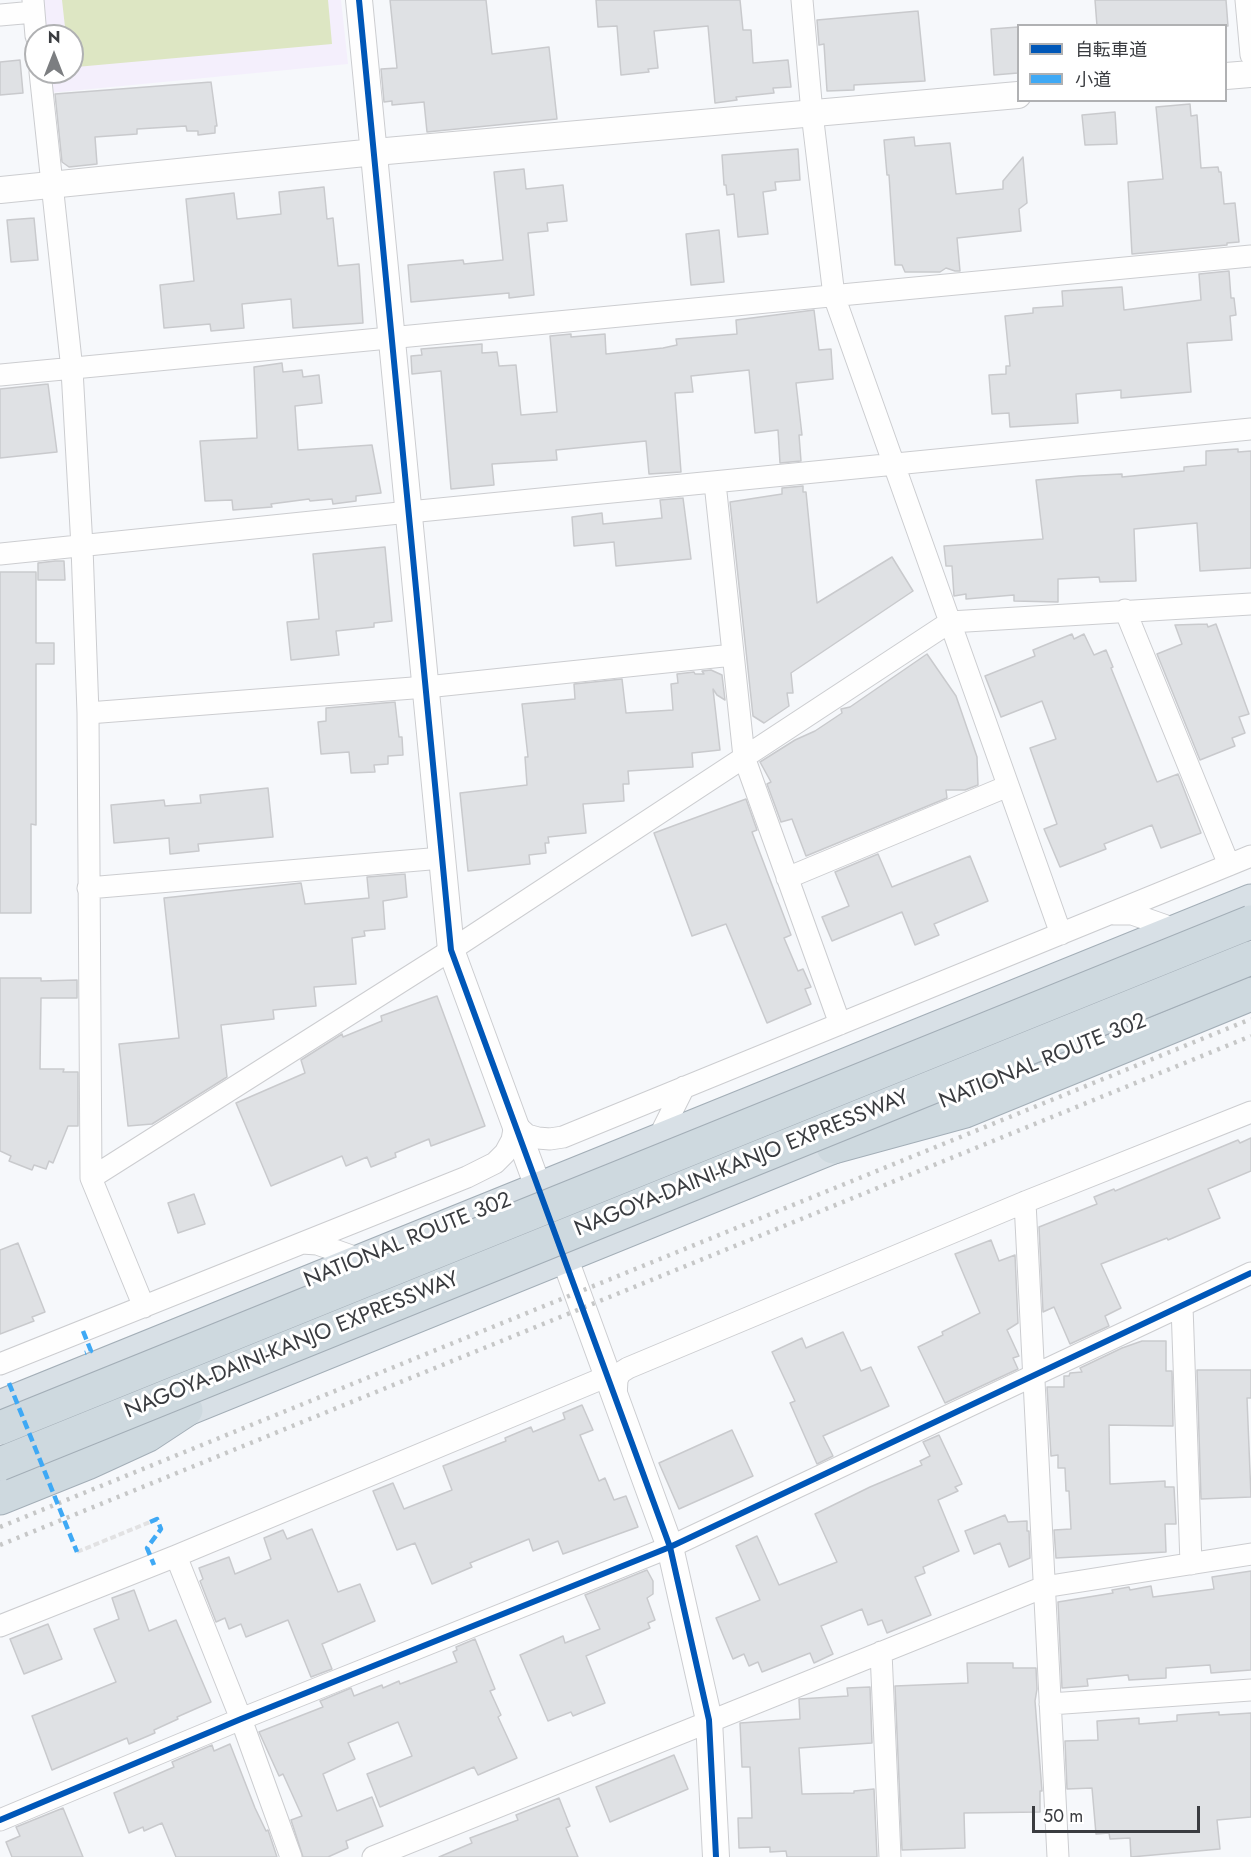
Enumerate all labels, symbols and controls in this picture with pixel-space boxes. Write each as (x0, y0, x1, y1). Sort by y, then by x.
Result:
north arrow (24, 24, 84, 84)
legend (1017, 24, 1227, 102)
text: N (48, 26, 60, 49)
text: 自転車道 (1075, 37, 1147, 63)
text: 小道 (1075, 67, 1111, 93)
street label: NATIONAL ROUTE 302 (935, 1008, 1151, 1116)
street label: NAGOYA-DAINI-KANJO EXPRESSWAY (571, 1085, 913, 1243)
street label: NATIONAL ROUTE 302 (300, 1187, 516, 1295)
street label: NAGOYA-DAINI-KANJO EXPRESSWAY (121, 1267, 463, 1425)
scale bar (1035, 1794, 1203, 1832)
text: 50 m (1043, 1803, 1083, 1829)

